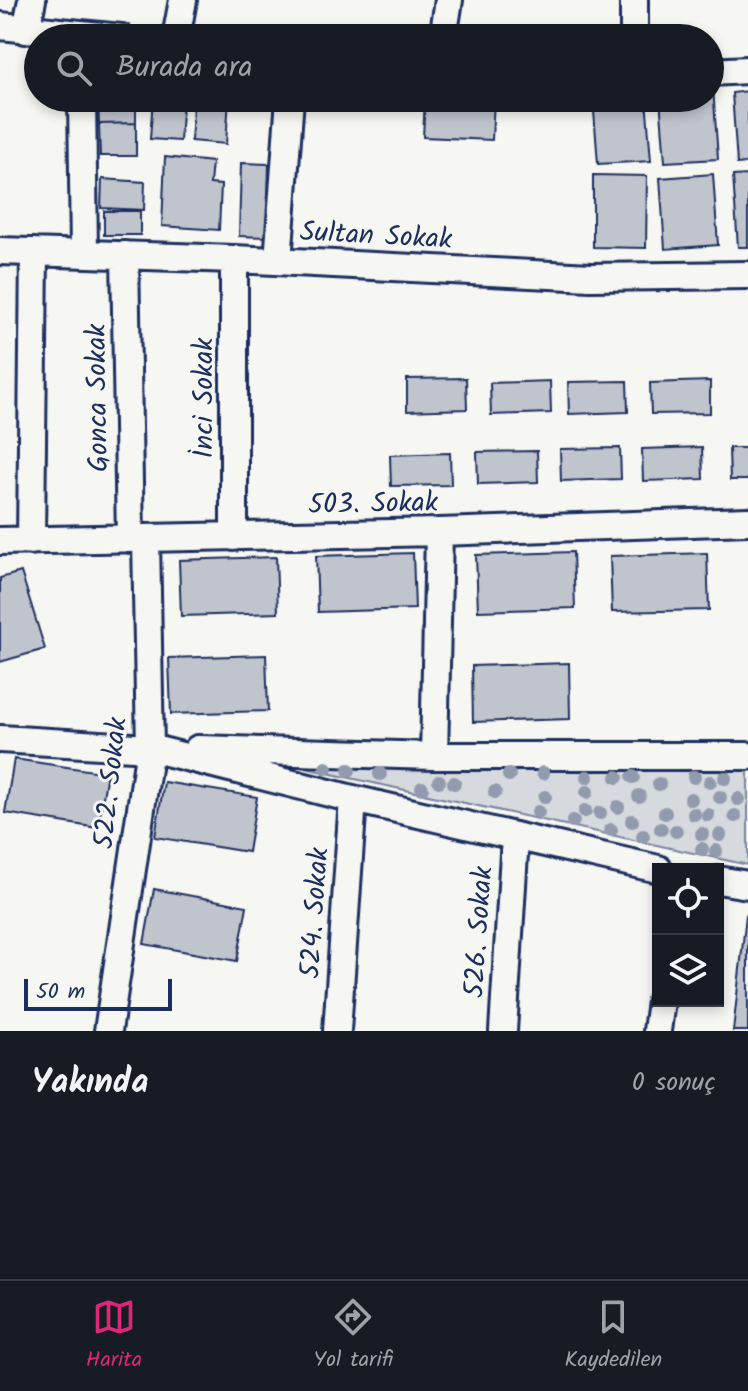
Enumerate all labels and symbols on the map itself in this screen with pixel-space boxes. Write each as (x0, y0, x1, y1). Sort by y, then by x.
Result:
street label: Sultan Sokak (299, 210, 454, 263)
street label: Gonca Sokak (75, 322, 122, 473)
street label: İnci Sokak (182, 337, 227, 458)
street label: 503. Sokak (308, 481, 439, 528)
street label: 522. Sokak (82, 714, 141, 851)
street label: 524. Sokak (288, 845, 343, 980)
street label: 526. Sokak (452, 864, 507, 999)
scale bar (24, 975, 172, 1011)

